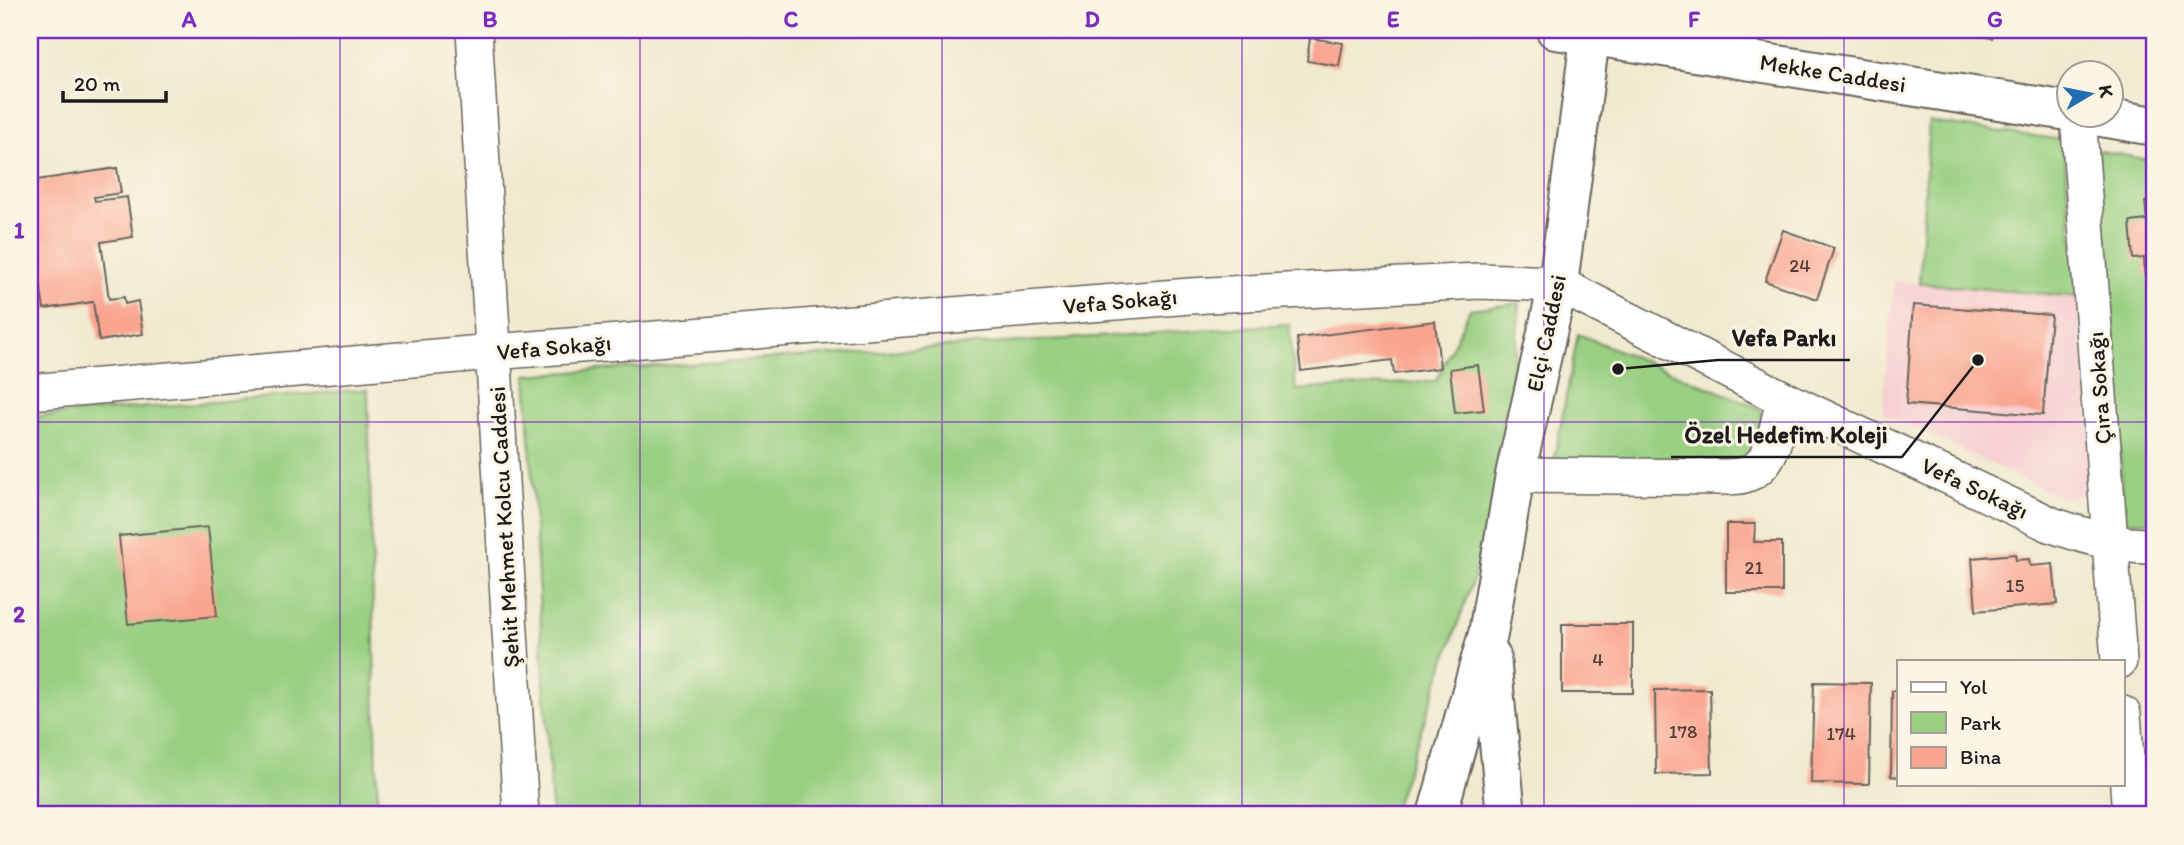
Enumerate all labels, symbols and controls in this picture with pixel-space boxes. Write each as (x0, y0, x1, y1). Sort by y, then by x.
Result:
text: A (181, 5, 197, 33)
text: B (483, 5, 498, 33)
text: C (784, 5, 799, 33)
text: D (1084, 5, 1100, 33)
text: E (1387, 5, 1400, 33)
text: F (1688, 5, 1701, 33)
text: G (1987, 5, 2003, 33)
street label: Mekke Caddesi (1758, 48, 1908, 98)
scale bar (63, 60, 166, 104)
north arrow (2054, 60, 2124, 130)
text: 20 m (74, 71, 121, 96)
text: K (2094, 83, 2119, 100)
text: 1 (14, 216, 25, 244)
house number: 24 (1789, 254, 1811, 277)
street label: Elçi Caddesi (1520, 272, 1572, 394)
street label: Vefa Sokağı (1062, 282, 1178, 320)
callout: Vefa Parkı (1718, 315, 1850, 360)
text: Vefa Parkı (1732, 323, 1836, 352)
street label: Vefa Sokağı (496, 328, 612, 366)
street label: Çıra Sokağı (2081, 331, 2117, 445)
street label: Şehit Mehmet Kolcu Caddesi (483, 386, 525, 668)
callout: Özel Hedefim Koleji (1671, 412, 1902, 457)
text: Özel Hedefim Koleji (1684, 420, 1888, 450)
street label: Vefa Sokağı (1917, 451, 2033, 525)
house number: 21 (1745, 556, 1764, 579)
house number: 15 (2006, 574, 2024, 597)
text: 2 (13, 600, 26, 628)
house number: 4 (1592, 648, 1604, 671)
legend (1897, 660, 2124, 786)
text: Yol (1960, 674, 1987, 699)
text: Park (1960, 710, 2002, 735)
house number: 178 (1669, 720, 1697, 743)
house number: 174 (1826, 722, 1856, 745)
text: Bina (1960, 744, 2001, 769)

